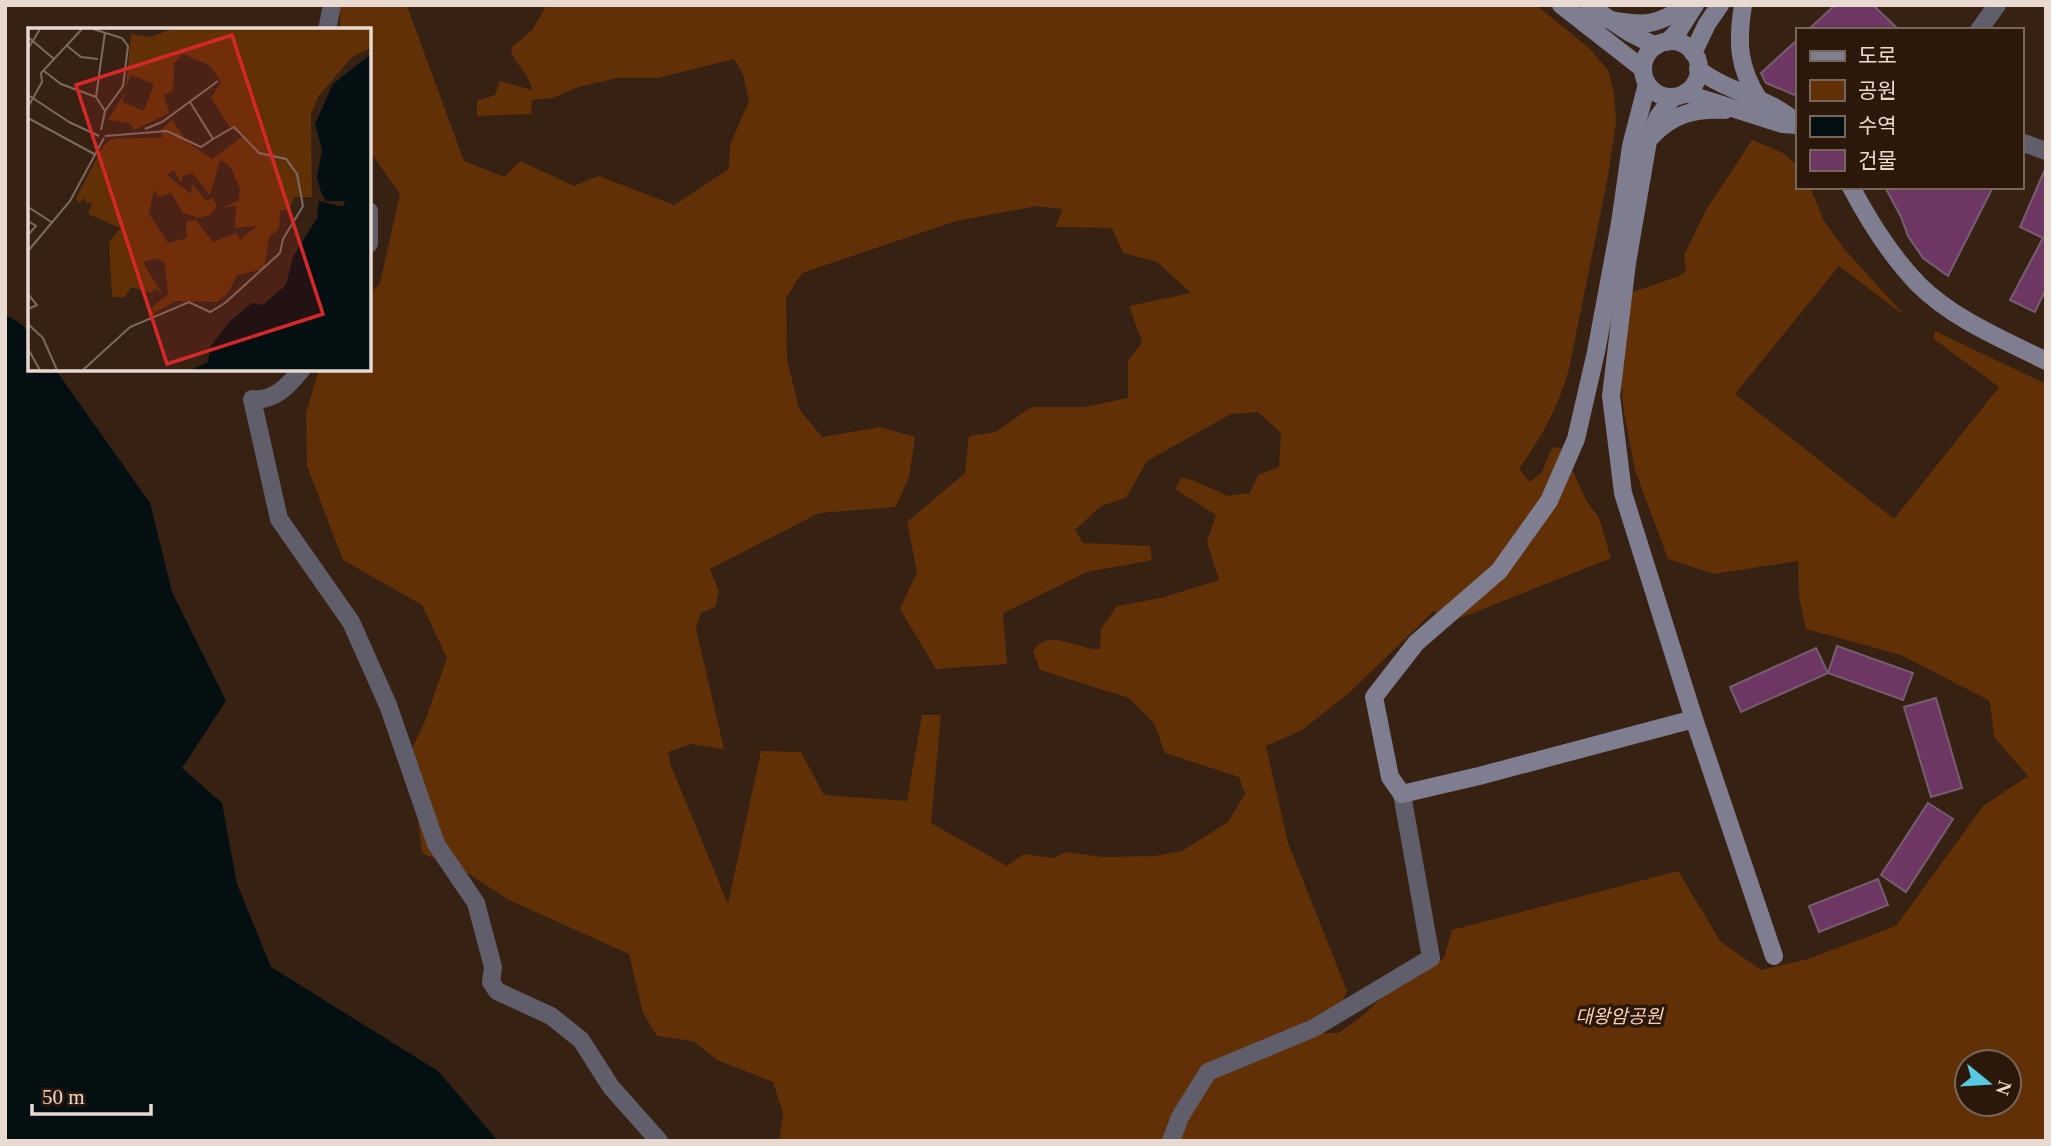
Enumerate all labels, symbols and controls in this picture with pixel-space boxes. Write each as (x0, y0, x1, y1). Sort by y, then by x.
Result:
inset map (28, 28, 371, 371)
legend (1796, 28, 2023, 189)
text: 도로 (1858, 44, 1897, 68)
text: 공원 (1858, 79, 1897, 103)
text: 수역 (1858, 114, 1897, 138)
text: 건물 (1858, 149, 1897, 173)
park label: 대왕암공원 (1575, 1006, 1664, 1027)
north arrow (1953, 1048, 2023, 1118)
scale bar (32, 1072, 150, 1116)
text: N (1992, 1078, 2016, 1098)
text: 50 m (42, 1085, 85, 1109)

